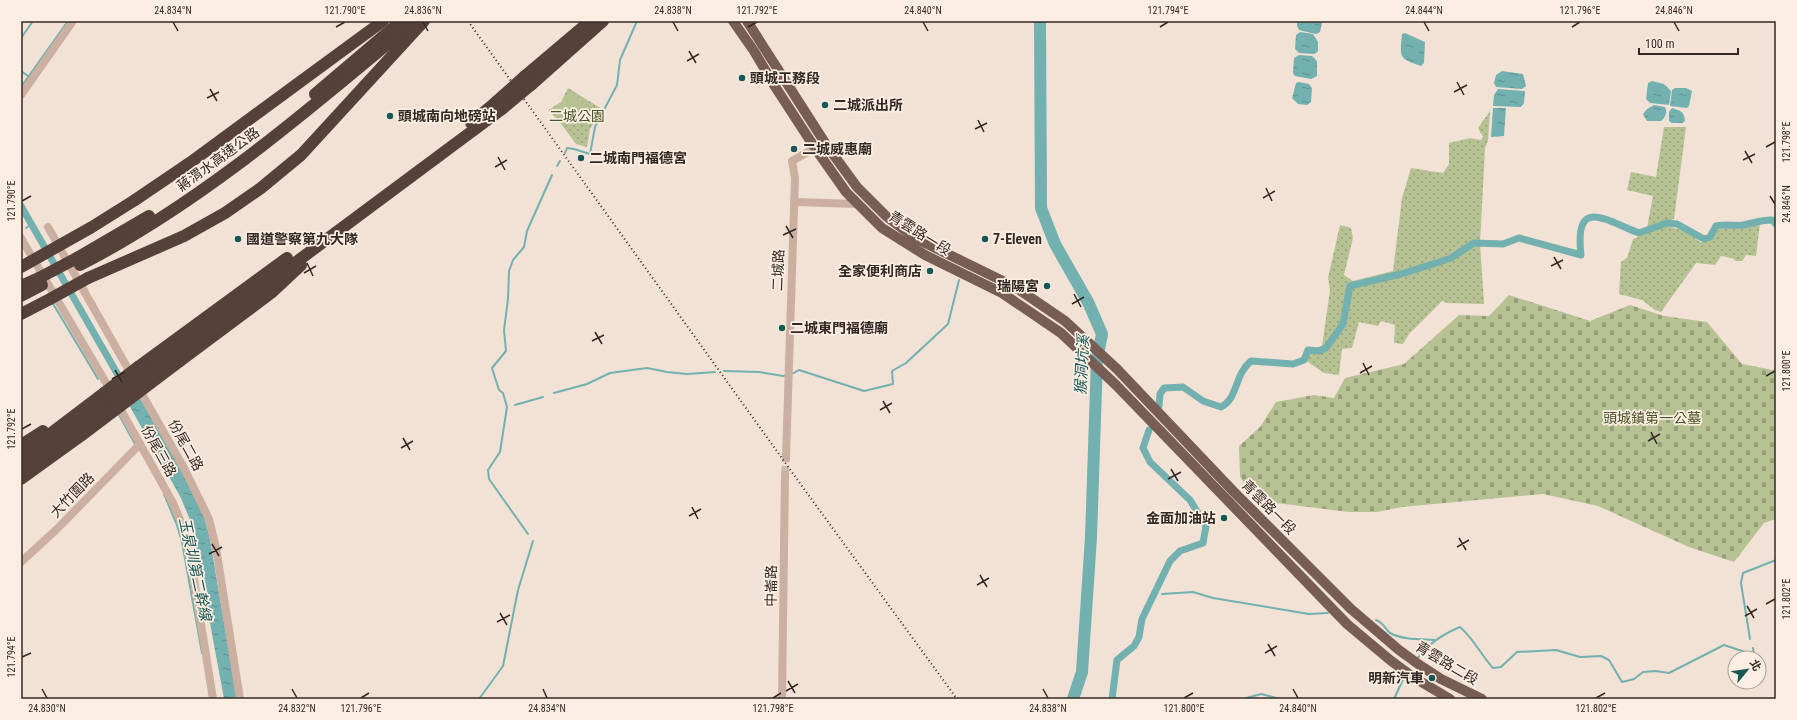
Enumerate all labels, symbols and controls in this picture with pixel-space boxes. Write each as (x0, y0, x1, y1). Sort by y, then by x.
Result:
text: 24.834°N (154, 5, 192, 16)
text: 121.790°E (325, 5, 366, 16)
text: 24.836°N (404, 5, 442, 16)
text: 24.838°N (654, 5, 692, 16)
text: 121.792°E (737, 5, 778, 16)
text: 24.840°N (904, 5, 942, 16)
text: 121.794°E (1148, 5, 1189, 16)
text: 24.844°N (1405, 5, 1443, 16)
text: 121.796°E (1560, 5, 1601, 16)
text: 24.846°N (1655, 5, 1693, 16)
scale bar (1639, 30, 1738, 56)
text: 100 m (1645, 37, 1675, 51)
place label: 頭城工務段 (750, 70, 820, 86)
marker: 頭城工務段 (737, 73, 747, 83)
place label: 二城派出所 (833, 97, 903, 113)
marker: 二城派出所 (820, 100, 830, 110)
place label: 頭城南向地磅站 (398, 108, 496, 124)
park label: 二城公園 (549, 108, 605, 124)
marker: 頭城南向地磅站 (385, 111, 395, 121)
text: 121.798°E (1781, 121, 1792, 162)
street label: 蔣渭水高速公路 (174, 124, 262, 194)
place label: 二城威惠廟 (802, 141, 872, 157)
marker: 二城威惠廟 (789, 144, 799, 154)
place label: 二城南門福德宮 (589, 150, 687, 166)
marker: 二城南門福德宮 (576, 153, 586, 163)
text: 121.790°E (6, 180, 17, 221)
text: 24.846°N (1781, 185, 1792, 223)
street label: 青雲路一段 (886, 208, 954, 258)
place label: 國道警察第九大隊 (246, 231, 358, 247)
place label: 7-Eleven (993, 231, 1042, 247)
marker: 國道警察第九大隊 (233, 234, 243, 244)
marker: 7-Eleven (980, 234, 990, 244)
street label: 二城路 (769, 249, 787, 291)
place label: 全家便利商店 (838, 263, 922, 279)
marker: 全家便利商店 (925, 266, 935, 276)
place label: 瑞陽宮 (997, 278, 1039, 294)
marker: 瑞陽宮 (1042, 281, 1052, 291)
place label: 二城東門福德廟 (790, 320, 888, 336)
marker: 二城東門福德廟 (777, 323, 787, 333)
water label: 猴洞坑溪 (1071, 333, 1093, 395)
text: 121.800°E (1781, 350, 1792, 391)
text: 121.792°E (6, 408, 17, 449)
park label: 頭城鎮第一公墓 (1603, 410, 1701, 426)
street label: 份尾二路 (165, 417, 207, 473)
street label: 份尾三路 (138, 423, 180, 479)
street label: 大竹圍路 (47, 469, 97, 521)
street label: 青雲路一段 (1239, 477, 1299, 537)
place label: 金面加油站 (1146, 510, 1216, 526)
marker: 金面加油站 (1219, 513, 1229, 523)
water label: 玉泉圳第二幹線 (175, 516, 215, 624)
street label: 中崙路 (763, 565, 779, 607)
text: 121.802°E (1781, 578, 1792, 619)
text: 121.794°E (6, 636, 17, 677)
street label: 青雲路二段 (1413, 638, 1481, 688)
north arrow (1727, 650, 1767, 690)
text: 北 (1747, 657, 1764, 673)
place label: 明新汽車 (1368, 670, 1424, 686)
marker: 明新汽車 (1427, 673, 1437, 683)
text: 24.830°N (28, 703, 66, 714)
text: 24.832°N (278, 703, 316, 714)
text: 121.796°E (341, 703, 382, 714)
text: 24.834°N (528, 703, 566, 714)
text: 121.798°E (753, 703, 794, 714)
text: 24.838°N (1029, 703, 1067, 714)
text: 121.800°E (1164, 703, 1205, 714)
text: 24.840°N (1279, 703, 1317, 714)
text: 121.802°E (1576, 703, 1617, 714)

